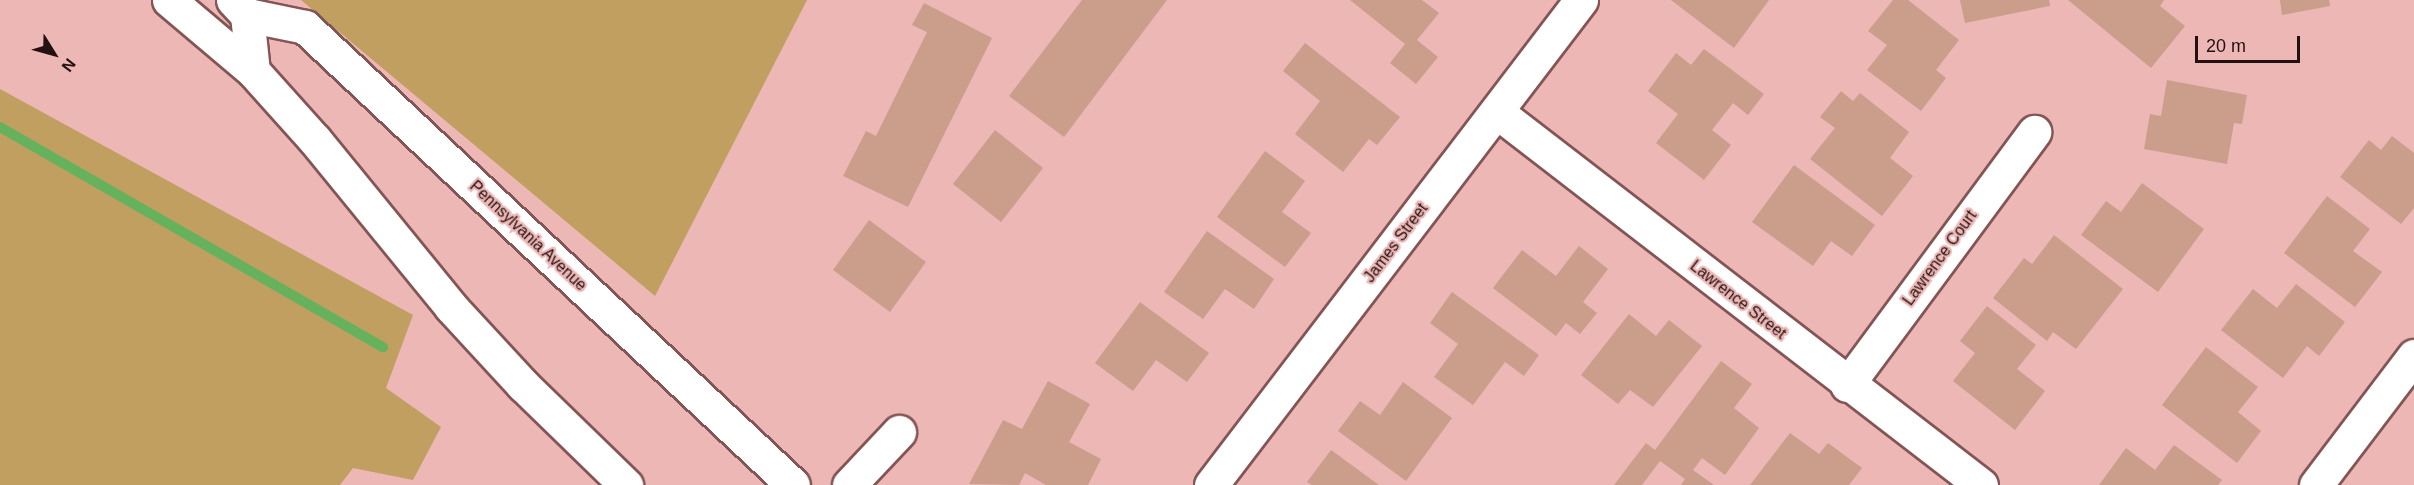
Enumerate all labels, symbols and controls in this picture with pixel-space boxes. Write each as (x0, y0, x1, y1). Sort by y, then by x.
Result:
north arrow (24, 24, 84, 84)
scale bar (2198, 24, 2303, 62)
text: 20 m (2206, 36, 2246, 56)
text: N (59, 55, 79, 75)
street label: Pennsylvania Avenue (465, 177, 591, 295)
street label: James Street (1360, 200, 1432, 286)
street label: Lawrence Court (1899, 207, 1981, 309)
street label: Lawrence Street (1686, 257, 1790, 343)

